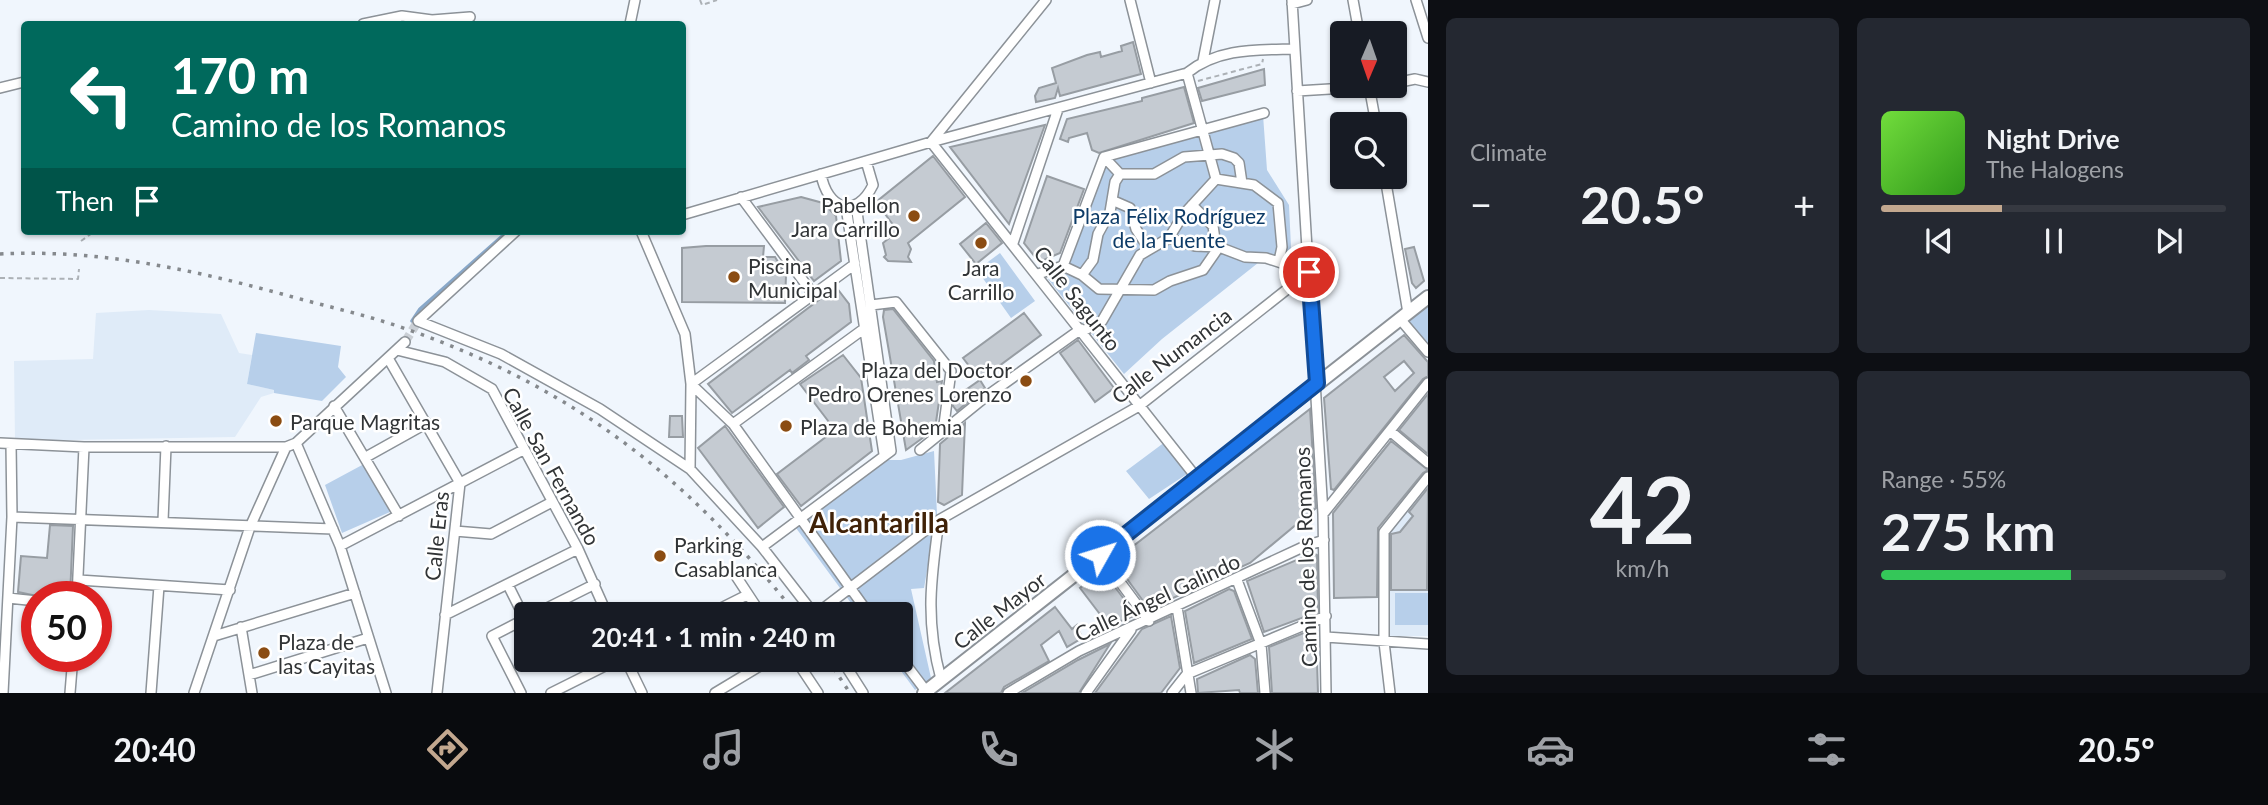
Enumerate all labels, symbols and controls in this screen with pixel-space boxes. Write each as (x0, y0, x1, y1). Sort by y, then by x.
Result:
north arrow (1330, 21, 1407, 98)
map controls (1330, 21, 1407, 189)
text: 170 m (171, 46, 309, 104)
icon: left (56, 49, 147, 140)
text: Camino de los Romanos (171, 105, 506, 144)
button: search (1330, 112, 1407, 189)
text: Night Drive (1986, 123, 2120, 155)
text: Climate (1470, 138, 1547, 166)
text: The Halogens (1986, 155, 2124, 183)
text: 20.5° (1580, 173, 1705, 235)
text: − (1470, 181, 1492, 227)
text: + (1793, 181, 1815, 227)
icon: arrive (128, 182, 166, 220)
text: Then (56, 185, 114, 217)
place label: Pabellon Jara Carrillo (791, 192, 900, 241)
park label: Plaza Félix Rodríguez de la Fuente (1072, 203, 1266, 252)
marker: Pabellon Jara Carrillo (906, 208, 922, 224)
icon: previous (1920, 222, 1958, 260)
icon: pause (2035, 222, 2073, 260)
icon: next (2150, 222, 2188, 260)
marker: Jara Carrillo (973, 235, 989, 251)
street label: Calle Sagunto (1029, 241, 1127, 355)
pin (1279, 242, 1339, 302)
place label: Piscina Municipal (748, 253, 838, 302)
icon: arrive (1290, 253, 1328, 291)
place label: Jara Carrillo (948, 255, 1014, 304)
marker: Piscina Municipal (726, 269, 742, 285)
street label: Calle Numancia (1106, 302, 1236, 408)
place label: Plaza del Doctor Pedro Orenes Lorenzo (807, 357, 1012, 406)
marker: Plaza del Doctor Pedro Orenes Lorenzo (1018, 373, 1034, 389)
street label: Calle San Fernando (498, 383, 606, 549)
place label: Parque Magritas (290, 409, 440, 434)
marker: Parque Magritas (268, 413, 284, 429)
place label: Plaza de Bohemia (800, 414, 962, 439)
marker: Plaza de Bohemia (778, 418, 794, 434)
street label: Camino de los Romanos (1289, 447, 1321, 667)
text: 42 (1590, 454, 1695, 563)
text: Range · 55% (1881, 465, 2006, 493)
street label: Calle Eras (419, 490, 453, 582)
text: 275 km (1881, 500, 2055, 562)
district label: Alcantarilla (808, 505, 949, 539)
position arrow (1063, 518, 1137, 592)
place label: Parking Casablanca (674, 532, 777, 581)
marker: Parking Casablanca (652, 548, 668, 564)
street label: Calle Ángel Galindo (1070, 548, 1244, 646)
text: km/h (1616, 554, 1669, 582)
street label: Calle Mayor (948, 566, 1050, 654)
speed limit sign: 50 (21, 581, 112, 672)
text: 20:41 · 1 min · 240 m (591, 621, 836, 653)
place label: Plaza de las Cayitas (278, 629, 375, 678)
marker: Plaza de las Cayitas (256, 645, 272, 661)
icon: directions (423, 725, 472, 774)
icon: music (699, 725, 748, 774)
icon: phone (974, 725, 1023, 774)
icon: climate (1250, 725, 1299, 774)
icon: car (1526, 725, 1575, 774)
icon: filters (1802, 725, 1851, 774)
text: 20:40 (113, 730, 196, 769)
text: 20.5° (2078, 730, 2155, 769)

